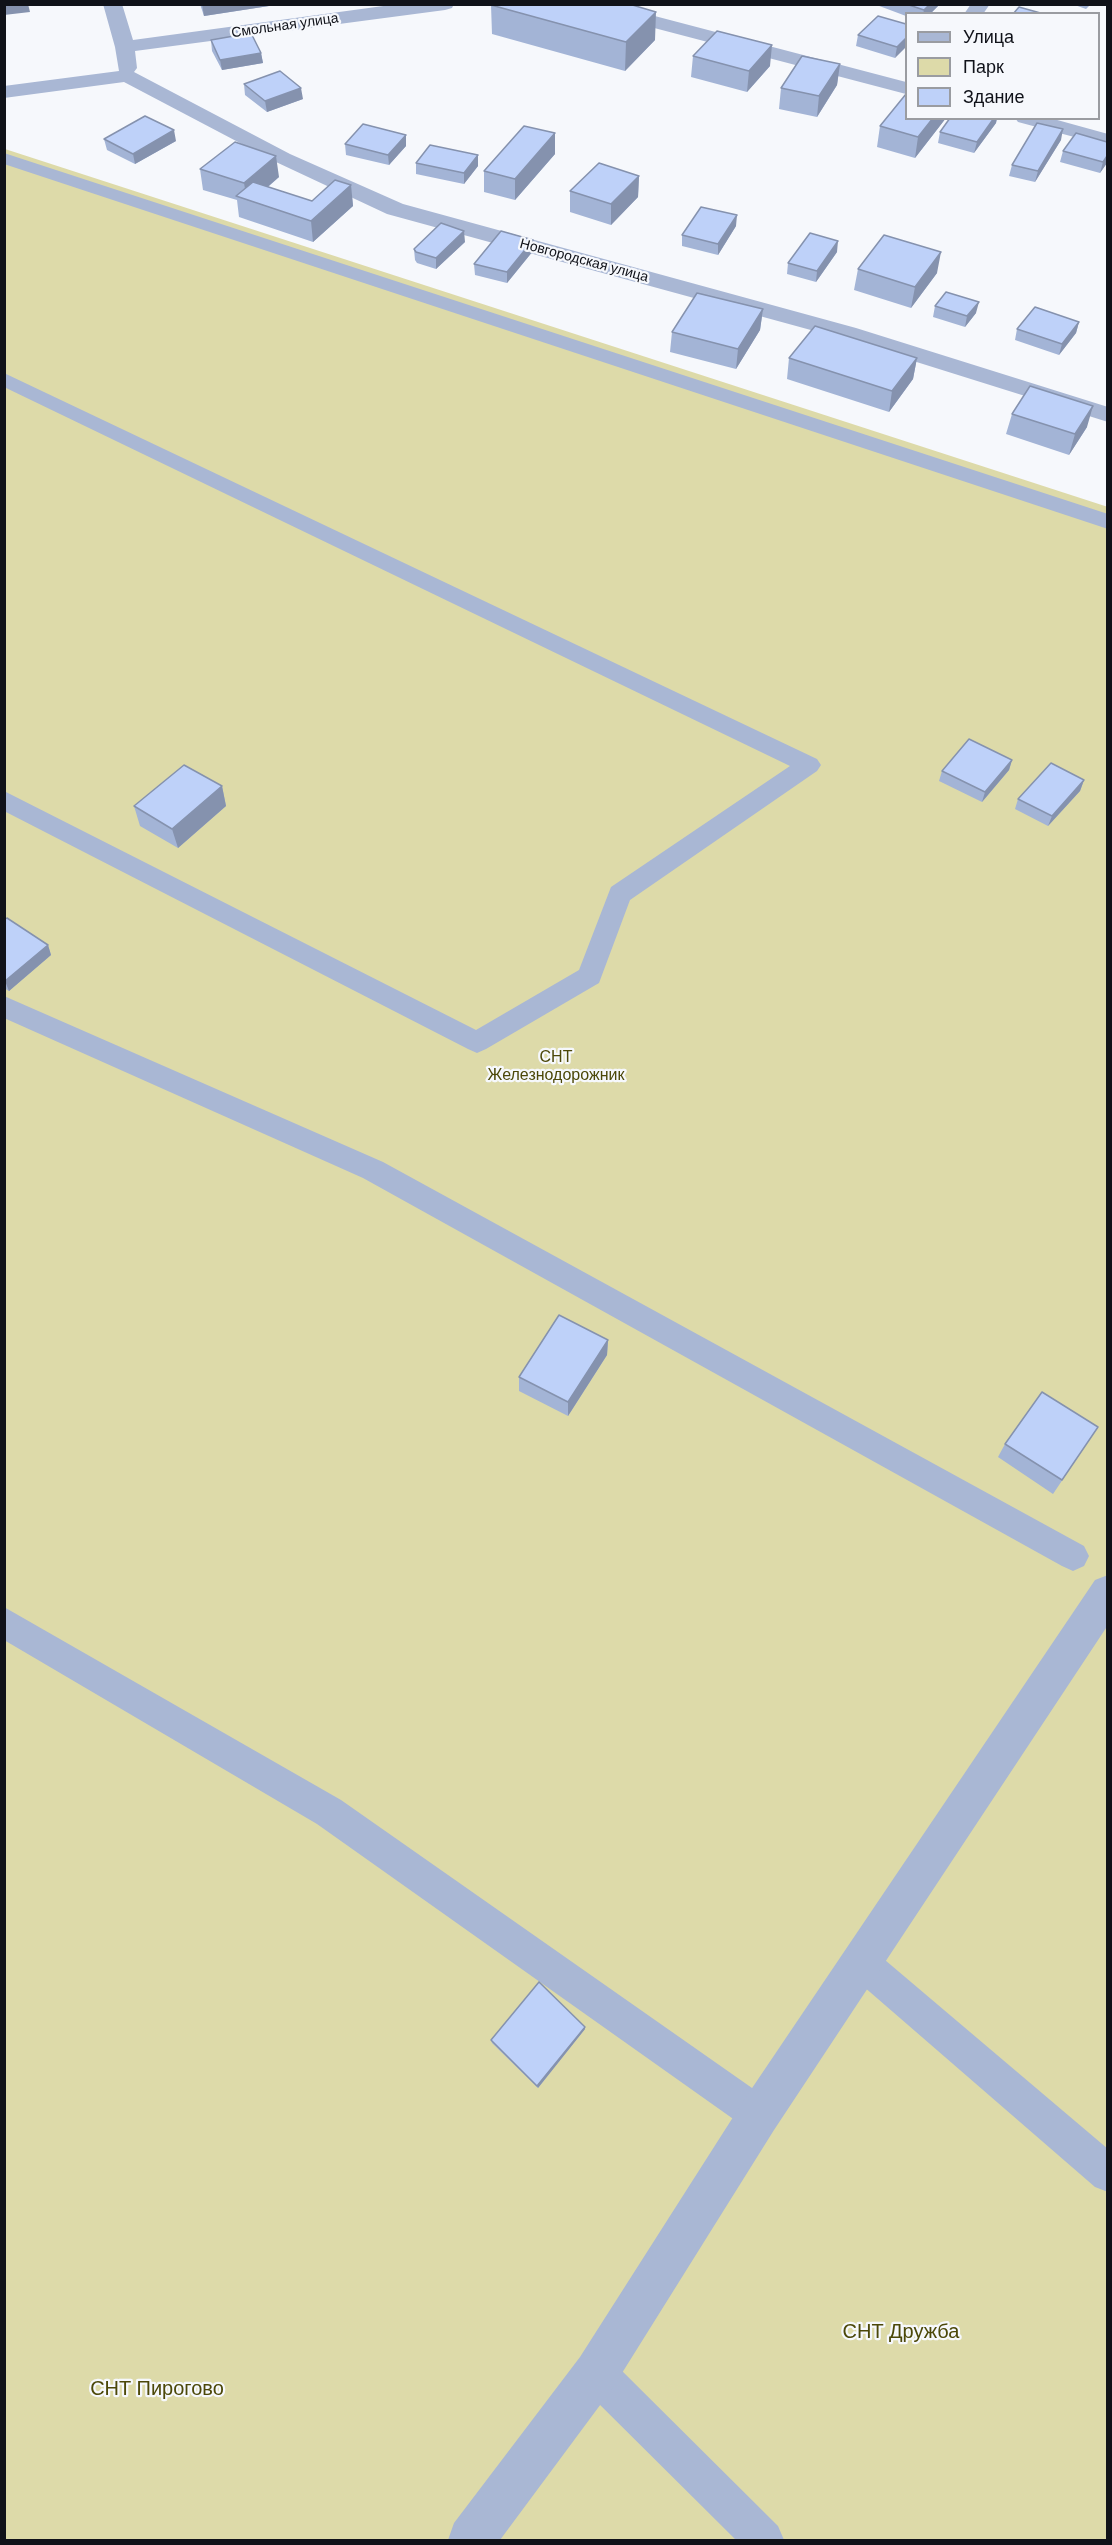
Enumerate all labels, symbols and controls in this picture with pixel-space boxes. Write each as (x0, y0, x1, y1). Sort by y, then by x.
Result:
street label: Смольная улица (230, 10, 340, 42)
legend (905, 12, 1100, 120)
text: Улица (963, 25, 1014, 49)
text: Парк (963, 55, 1004, 79)
text: Здание (963, 85, 1024, 109)
street label: Новгородская улица (518, 236, 650, 286)
park label: СНТ Железнодорожник (488, 1048, 624, 1086)
park label: СНТ Дружба (843, 2321, 959, 2345)
park label: СНТ Пирогово (90, 2378, 224, 2402)

